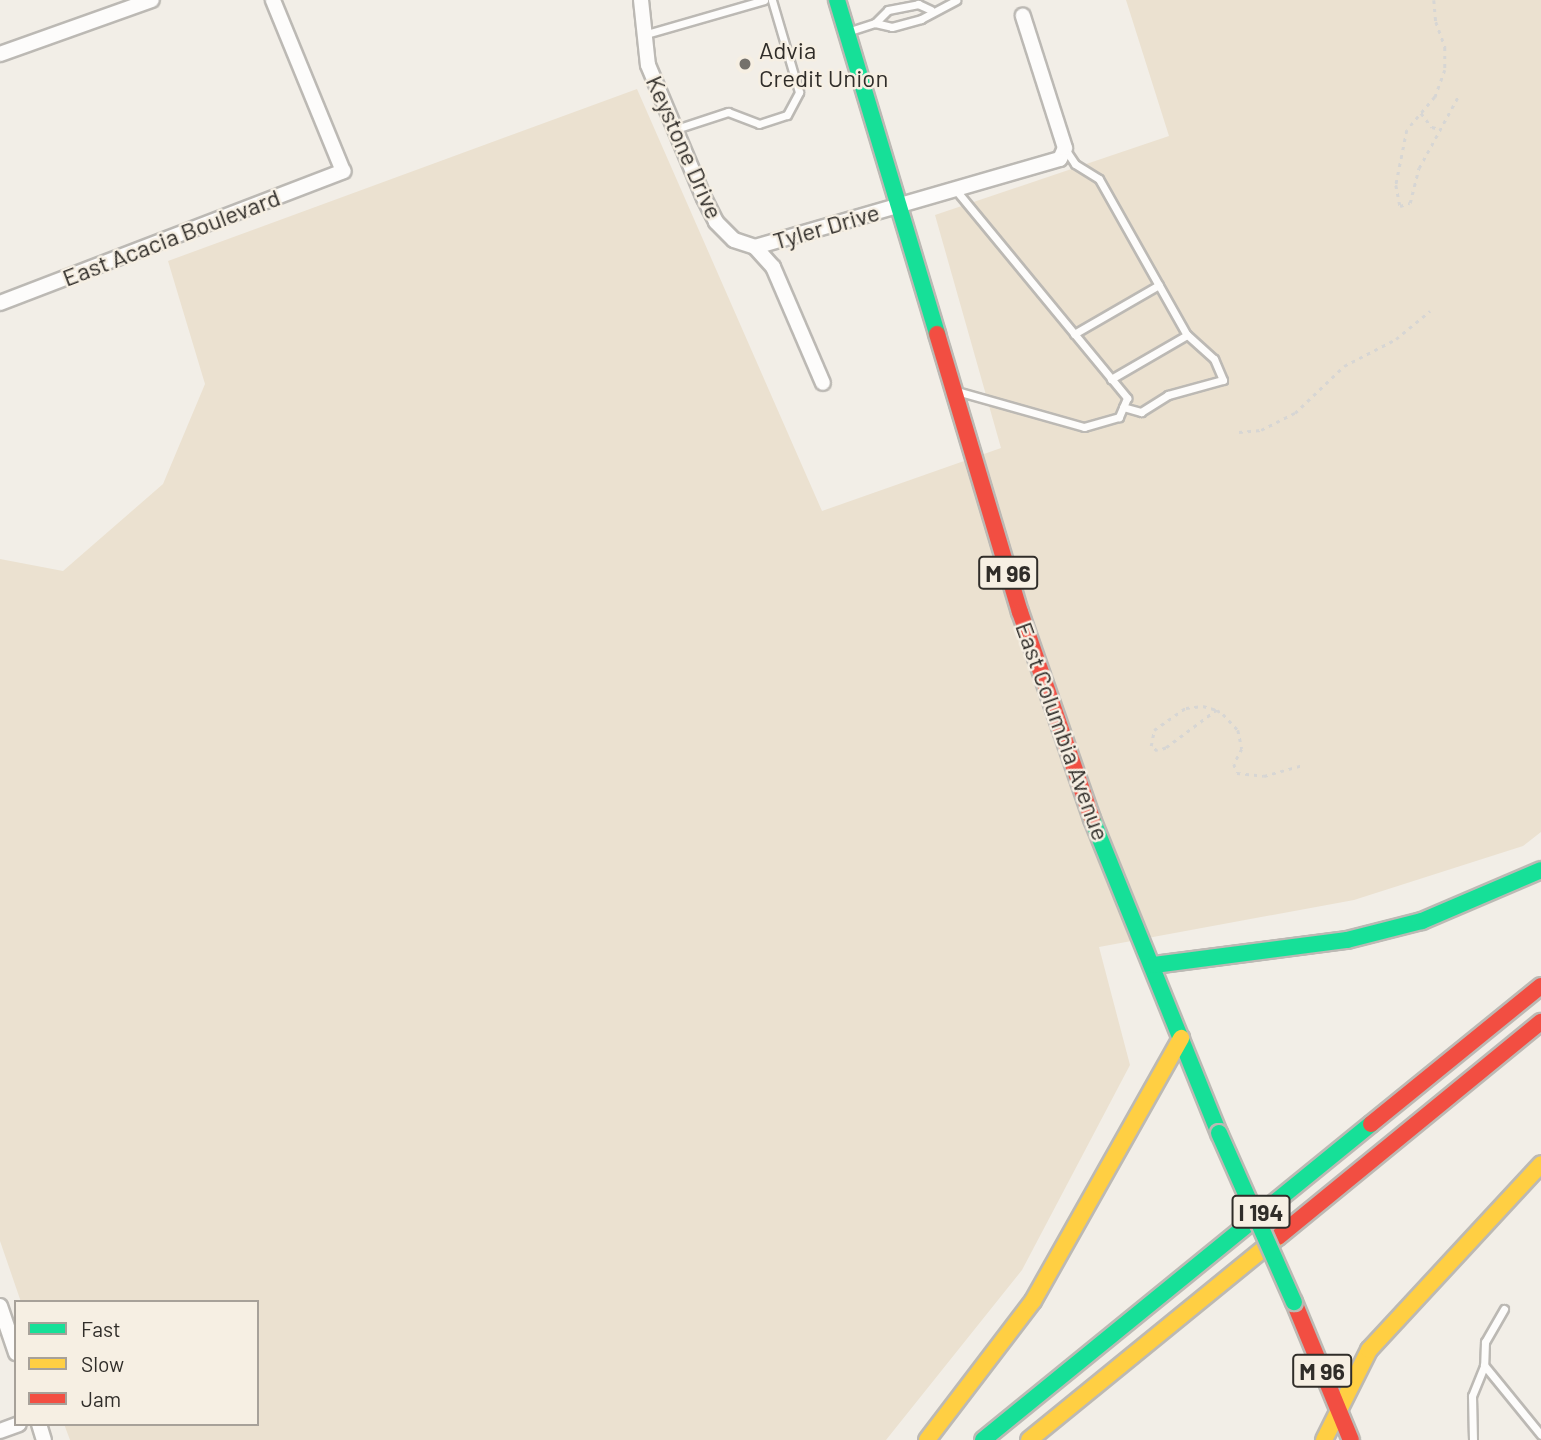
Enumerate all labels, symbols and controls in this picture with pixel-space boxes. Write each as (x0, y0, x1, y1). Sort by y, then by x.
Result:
place label: Advia Credit Union (759, 36, 888, 92)
marker: Advia Credit Union (737, 56, 753, 72)
street label: Keystone Drive (641, 71, 729, 223)
street label: East Acacia Boulevard (58, 182, 284, 292)
street label: Tyler Drive (770, 197, 882, 255)
road number: M 96 (976, 554, 1040, 593)
street label: East Columbia Avenue (1010, 618, 1116, 844)
road number: I 194 (1231, 1192, 1291, 1232)
legend (14, 1300, 259, 1426)
text: Fast (81, 1316, 121, 1341)
text: Slow (81, 1351, 124, 1376)
road number: M 96 (1290, 1352, 1354, 1390)
text: Jam (81, 1386, 121, 1411)

